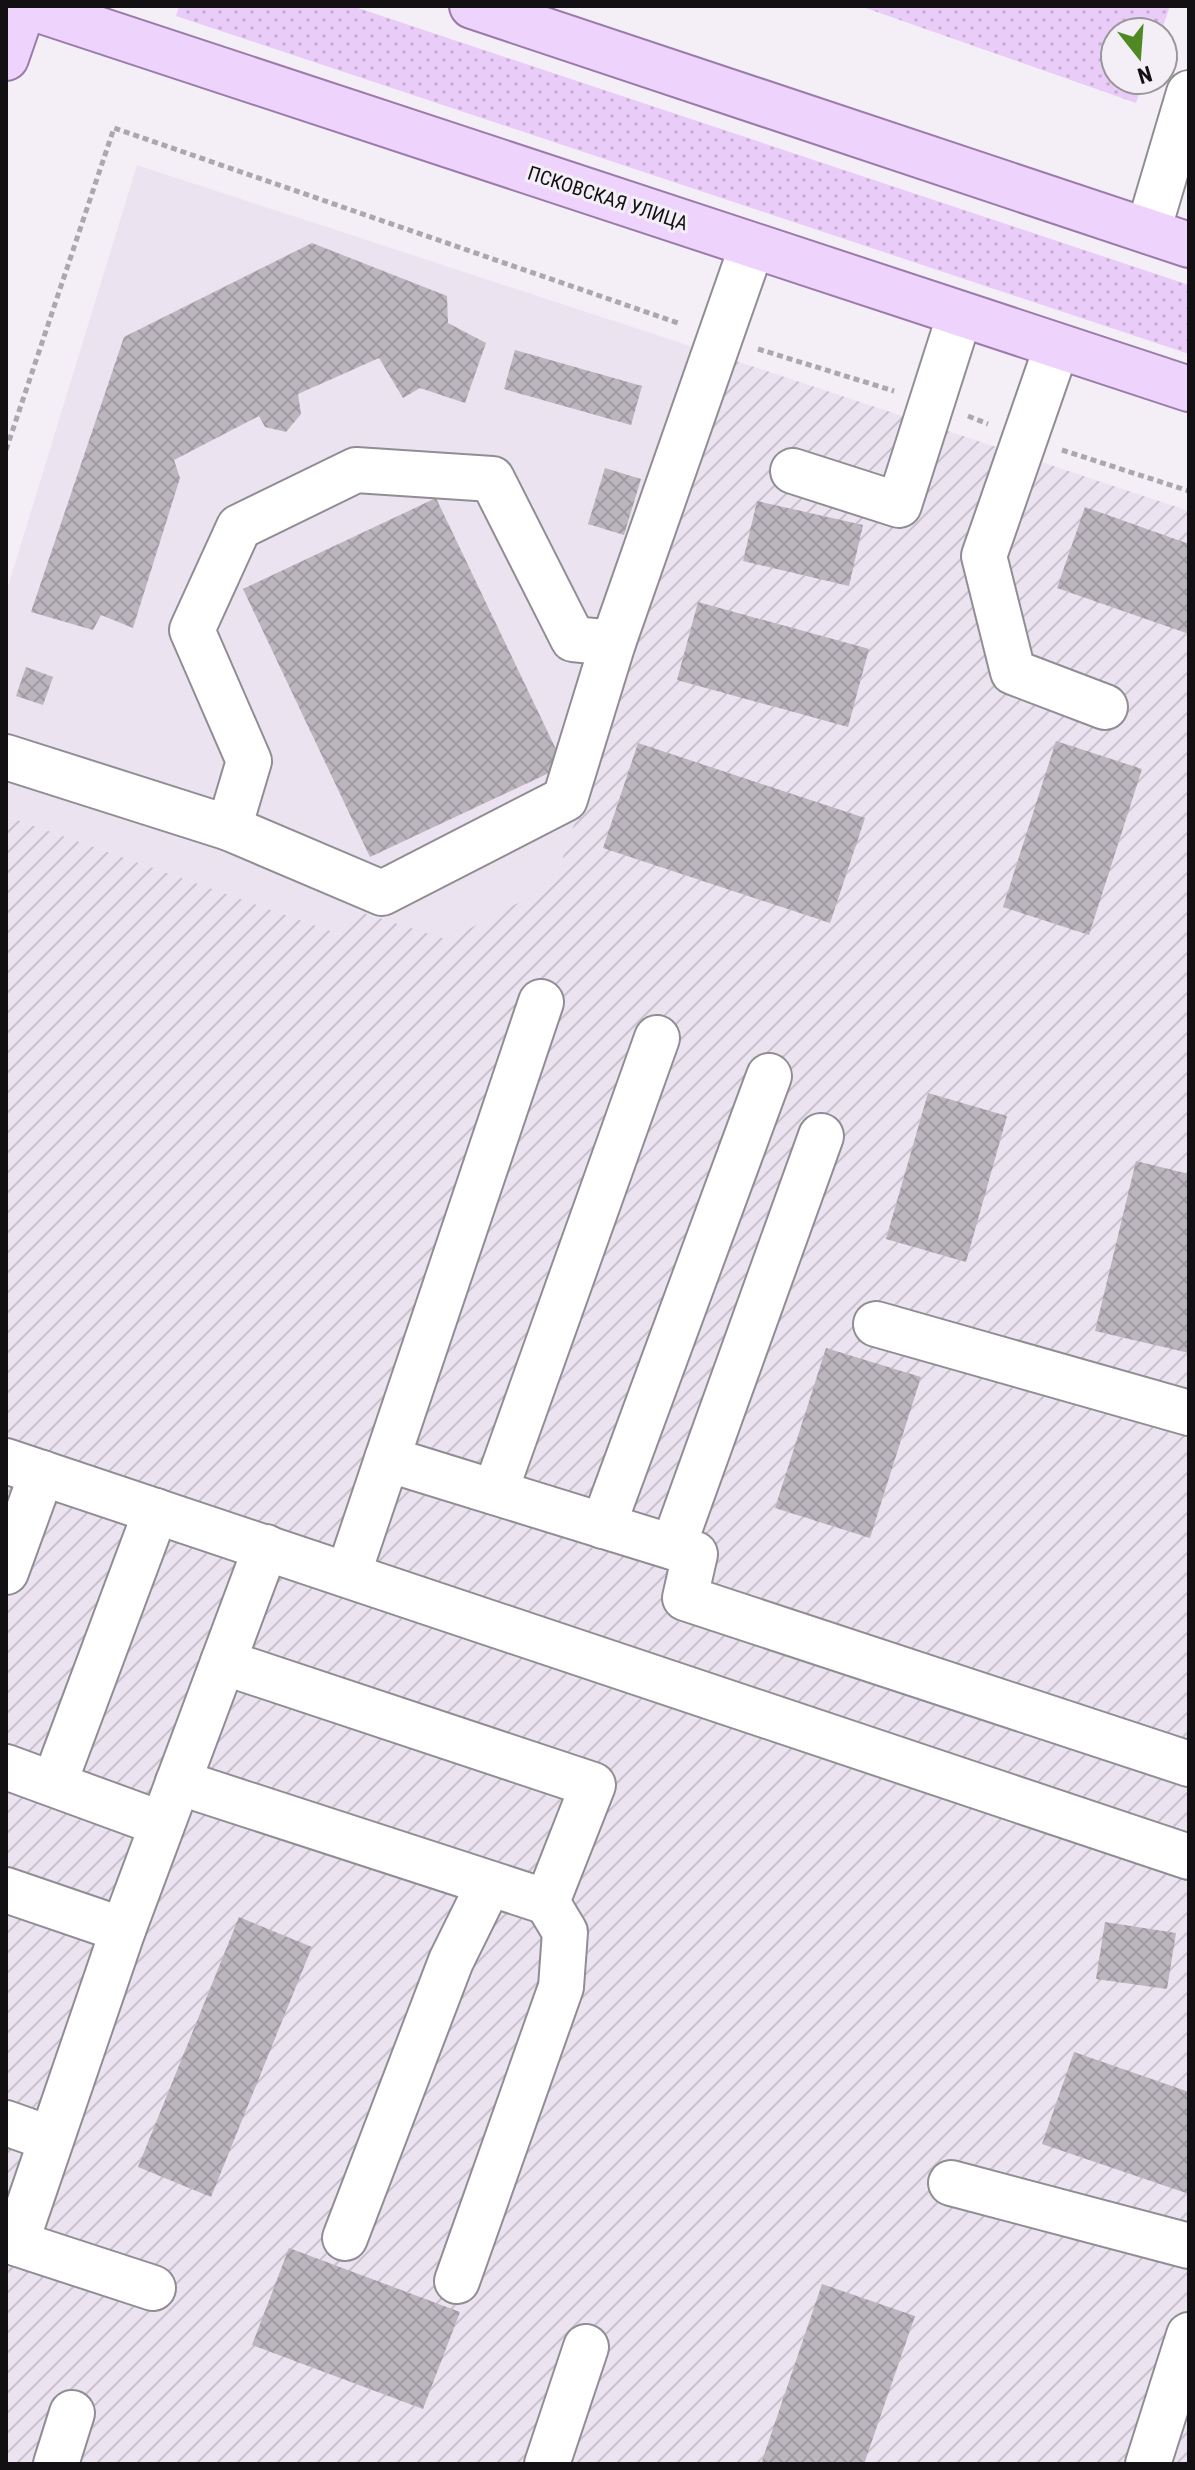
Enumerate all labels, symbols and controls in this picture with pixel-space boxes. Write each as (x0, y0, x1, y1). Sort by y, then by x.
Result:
north arrow (1099, 16, 1179, 96)
text: N (1135, 61, 1155, 89)
street label: ПСКОВСКАЯ УЛИЦА (525, 161, 692, 235)

